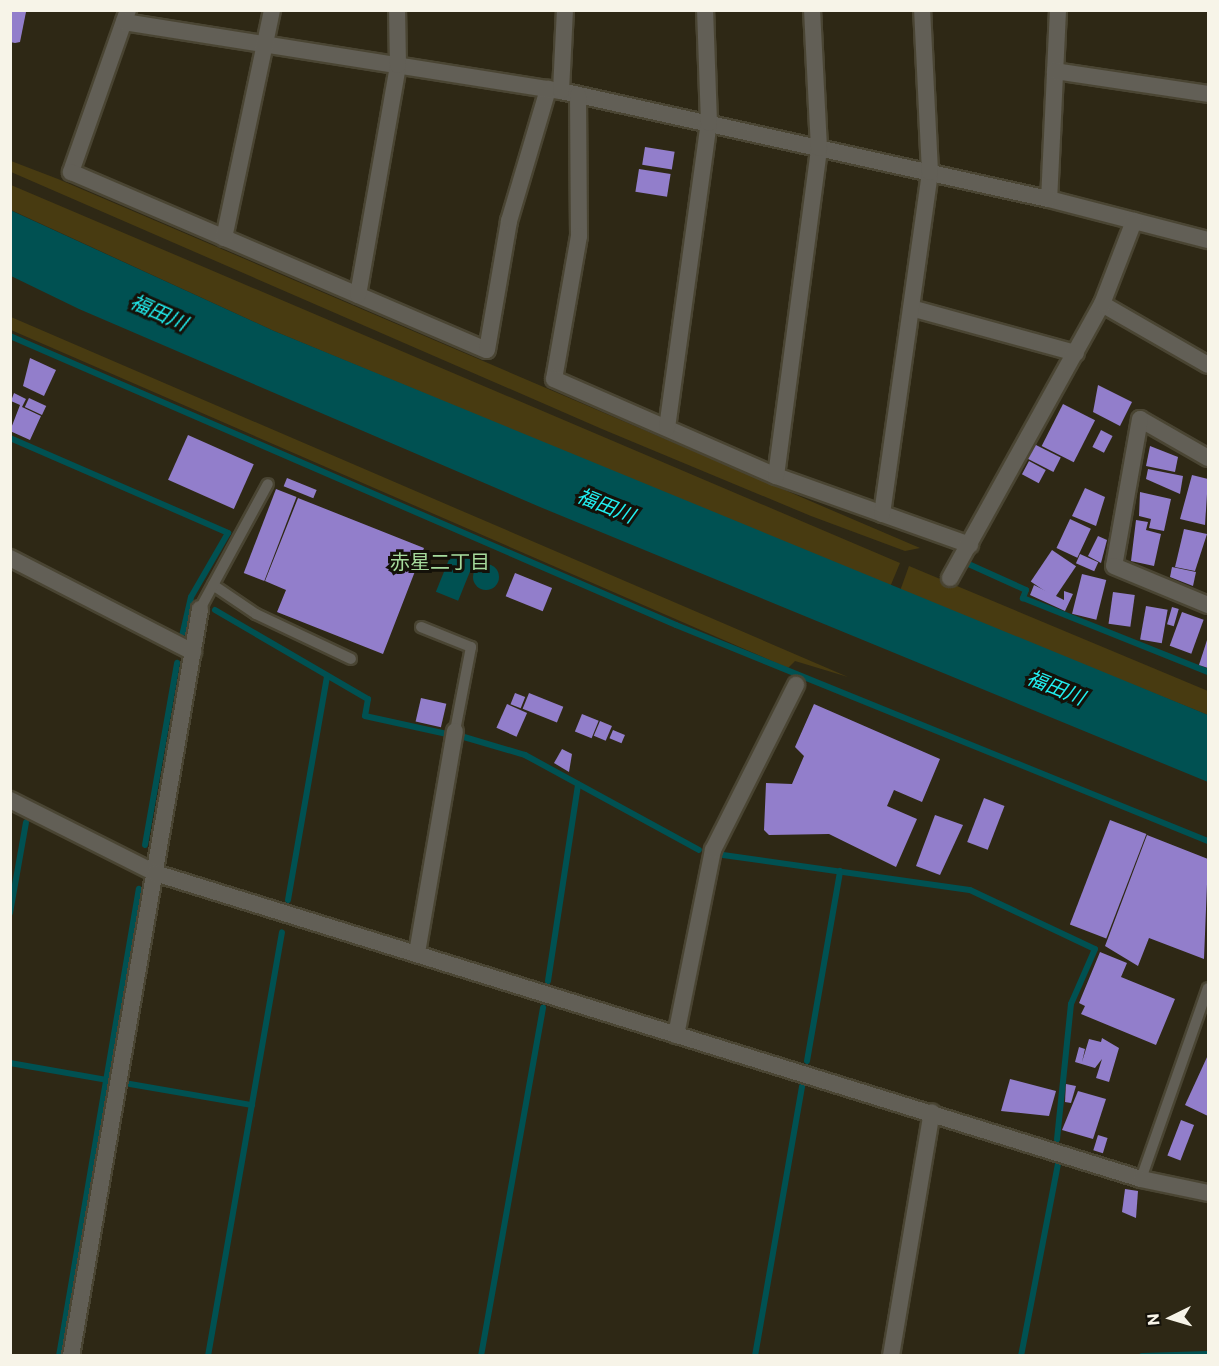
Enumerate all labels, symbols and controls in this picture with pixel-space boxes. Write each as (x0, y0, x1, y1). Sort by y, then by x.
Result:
water label: 福田川 (127, 289, 191, 335)
water label: 福田川 (574, 483, 638, 527)
district label: 赤星二丁目 (390, 549, 490, 573)
water label: 福田川 (1024, 665, 1088, 709)
north arrow (1141, 1288, 1201, 1348)
text: N (1143, 1313, 1163, 1326)

